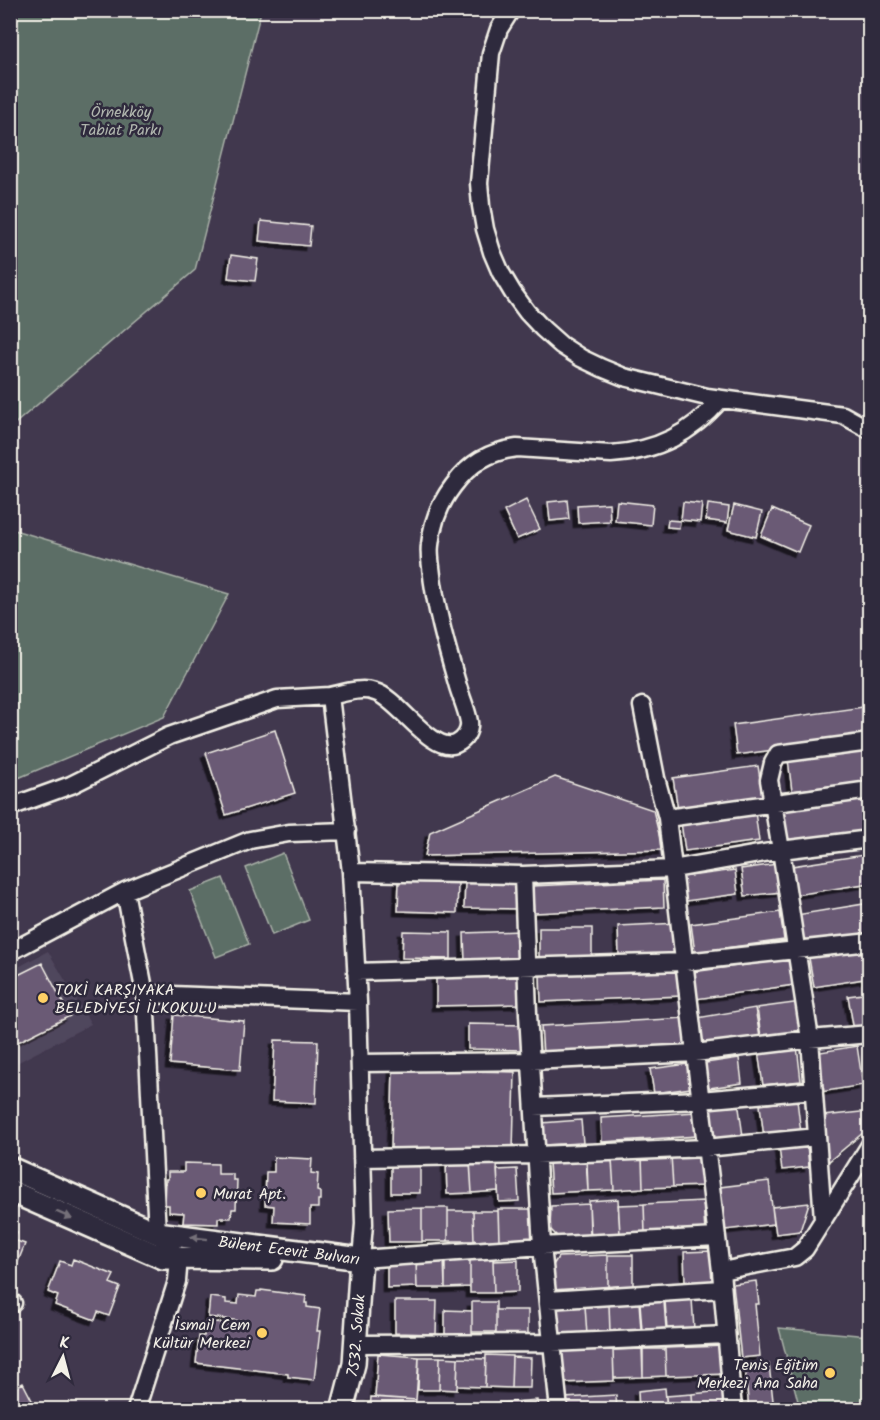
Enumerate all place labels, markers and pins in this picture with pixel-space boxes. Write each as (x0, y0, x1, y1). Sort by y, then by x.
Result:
place label: TOKİ KARŞIYAKA BELEDİYESİ İLKOKULU (55, 978, 217, 1021)
marker: TOKİ KARŞIYAKA BELEDİYESİ İLKOKULU (36, 991, 50, 1005)
place label: Murat Apt. (213, 1182, 286, 1207)
marker: Murat Apt. (194, 1186, 208, 1200)
place label: İsmail Cem Kültür Merkezi (153, 1313, 251, 1356)
marker: İsmail Cem Kültür Merkezi (255, 1326, 269, 1340)
place label: Tenis Eğitim Merkezi Ana Saha (697, 1353, 818, 1396)
marker: Tenis Eğitim Merkezi Ana Saha (823, 1366, 837, 1380)

